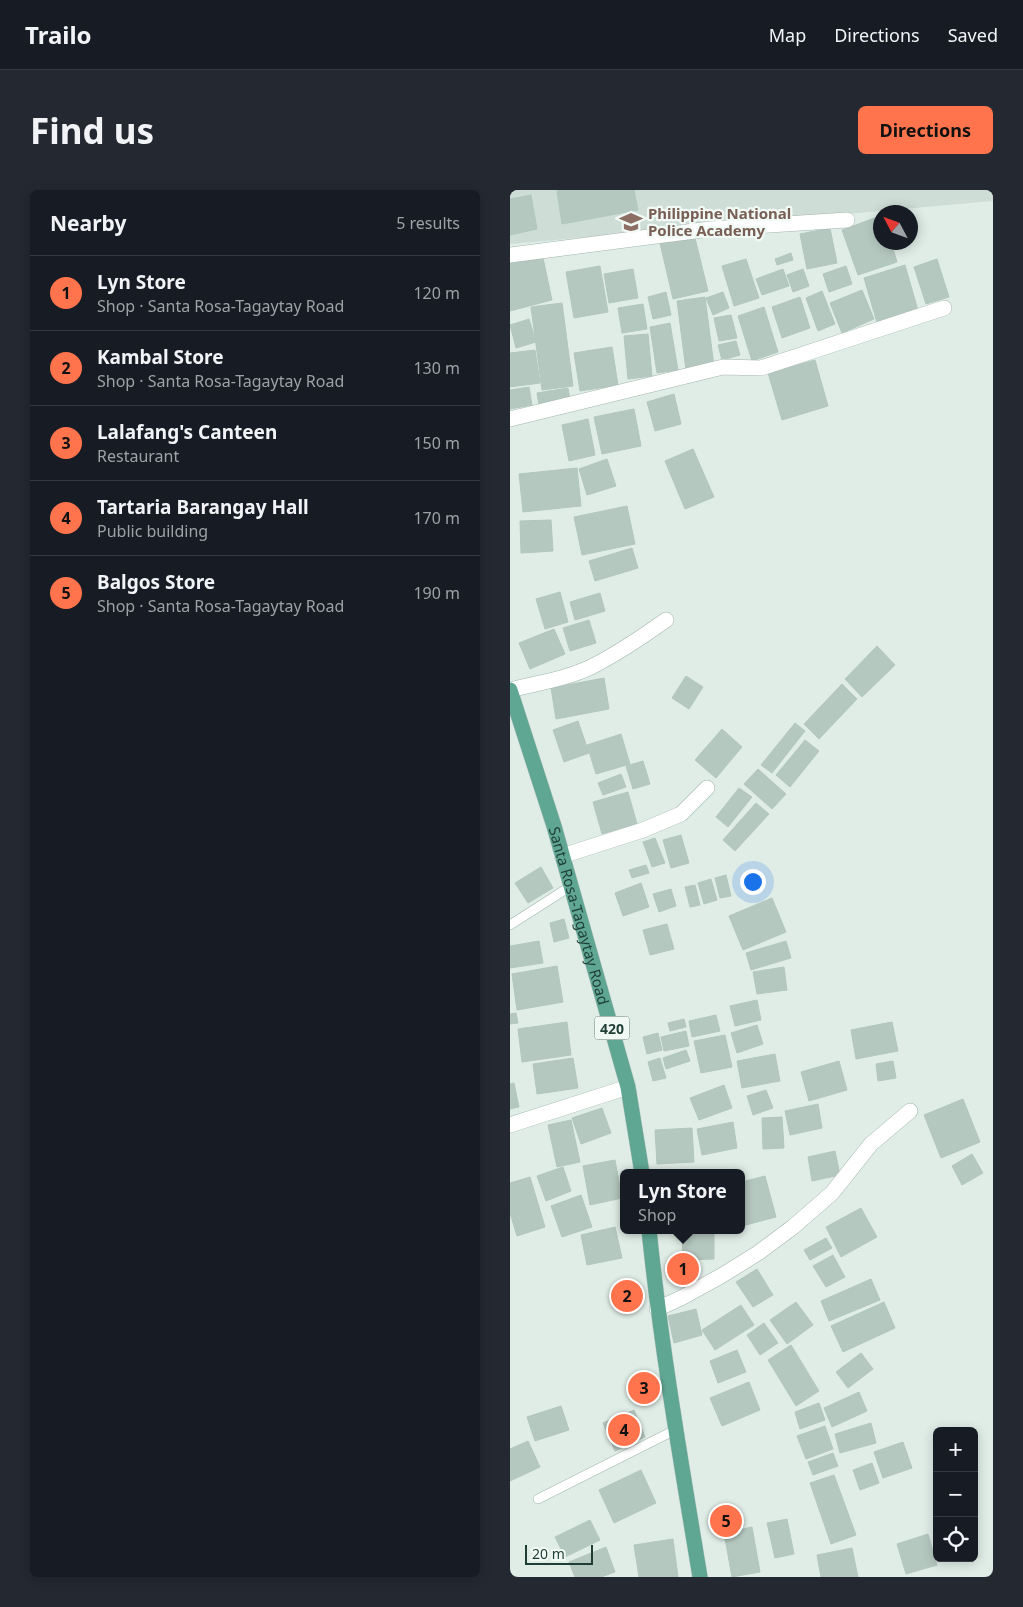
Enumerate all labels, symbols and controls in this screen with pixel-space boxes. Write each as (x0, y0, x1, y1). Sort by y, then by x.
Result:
text: Trailo (25, 18, 92, 51)
text: Map (769, 23, 806, 47)
text: Directions (834, 23, 920, 47)
text: Saved (948, 23, 998, 47)
button: Directions (858, 106, 993, 154)
text: Find us (30, 107, 154, 154)
place label: Philippine National Police Academy (648, 203, 791, 240)
north arrow (873, 205, 918, 250)
text: Nearby (50, 209, 126, 237)
school or university icon: Philippine National Police Academy (618, 209, 644, 235)
text: 5 results (396, 212, 460, 234)
text: Lyn Store (97, 269, 186, 295)
text: 1 (61, 282, 71, 304)
text: 120 m (413, 282, 460, 304)
text: Shop · Santa Rosa-Tagaytay Road (97, 295, 344, 317)
text: Kambal Store (97, 344, 224, 370)
text: 2 (61, 357, 71, 379)
text: 130 m (413, 357, 460, 379)
text: Shop · Santa Rosa-Tagaytay Road (97, 370, 344, 392)
text: Lalafang's Canteen (97, 419, 277, 445)
text: 3 (61, 432, 71, 454)
text: 150 m (413, 432, 460, 454)
text: Restaurant (97, 445, 179, 467)
text: Tartaria Barangay Hall (97, 494, 309, 520)
text: 4 (61, 507, 71, 529)
text: 170 m (413, 507, 460, 529)
text: Public building (97, 520, 208, 542)
text: Balgos Store (97, 569, 215, 595)
text: 5 (61, 582, 71, 604)
text: 190 m (413, 582, 460, 604)
text: Shop · Santa Rosa-Tagaytay Road (97, 595, 344, 617)
street label: Santa Rosa-Tagaytay Road (545, 824, 614, 1007)
your location (740, 869, 766, 895)
road number: 420 (594, 1016, 630, 1040)
popup (620, 1169, 745, 1234)
text: Lyn Store (638, 1178, 727, 1204)
text: Shop (638, 1204, 676, 1226)
pin: 1 (667, 1250, 699, 1288)
pin: 2 (611, 1277, 643, 1315)
pin: 3 (628, 1369, 660, 1407)
pin: 4 (608, 1411, 640, 1449)
map controls (933, 1427, 978, 1562)
button: + (933, 1427, 978, 1472)
button: − (933, 1472, 978, 1517)
pin: 5 (710, 1502, 742, 1540)
button: locate (933, 1517, 978, 1562)
scale bar (525, 1542, 592, 1565)
text: 20 m (532, 1544, 565, 1563)

